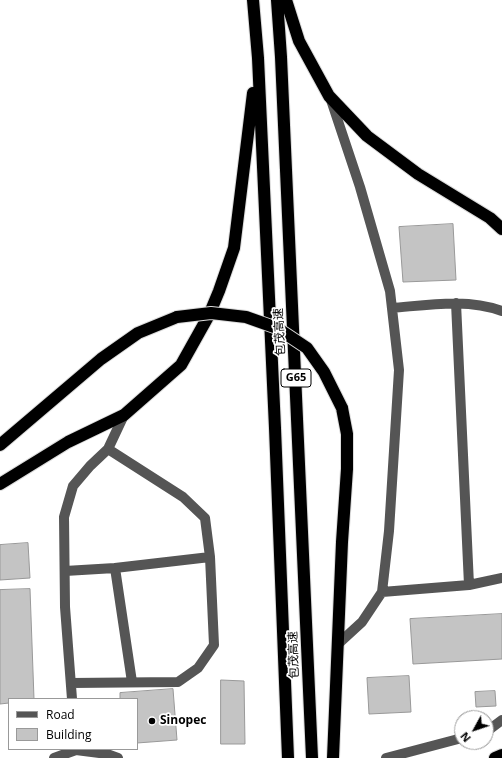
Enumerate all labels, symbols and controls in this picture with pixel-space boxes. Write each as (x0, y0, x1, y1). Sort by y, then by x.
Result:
street label: 包茂高速 (272, 308, 288, 356)
road number: G65 (281, 369, 311, 387)
street label: 包茂高速 (286, 631, 302, 679)
legend (8, 698, 138, 750)
text: Road (46, 706, 75, 723)
north arrow (454, 710, 494, 750)
place label: Sinopec (160, 714, 206, 728)
marker: Sinopec (147, 716, 157, 726)
text: Building (46, 726, 91, 743)
text: N (457, 729, 474, 746)

